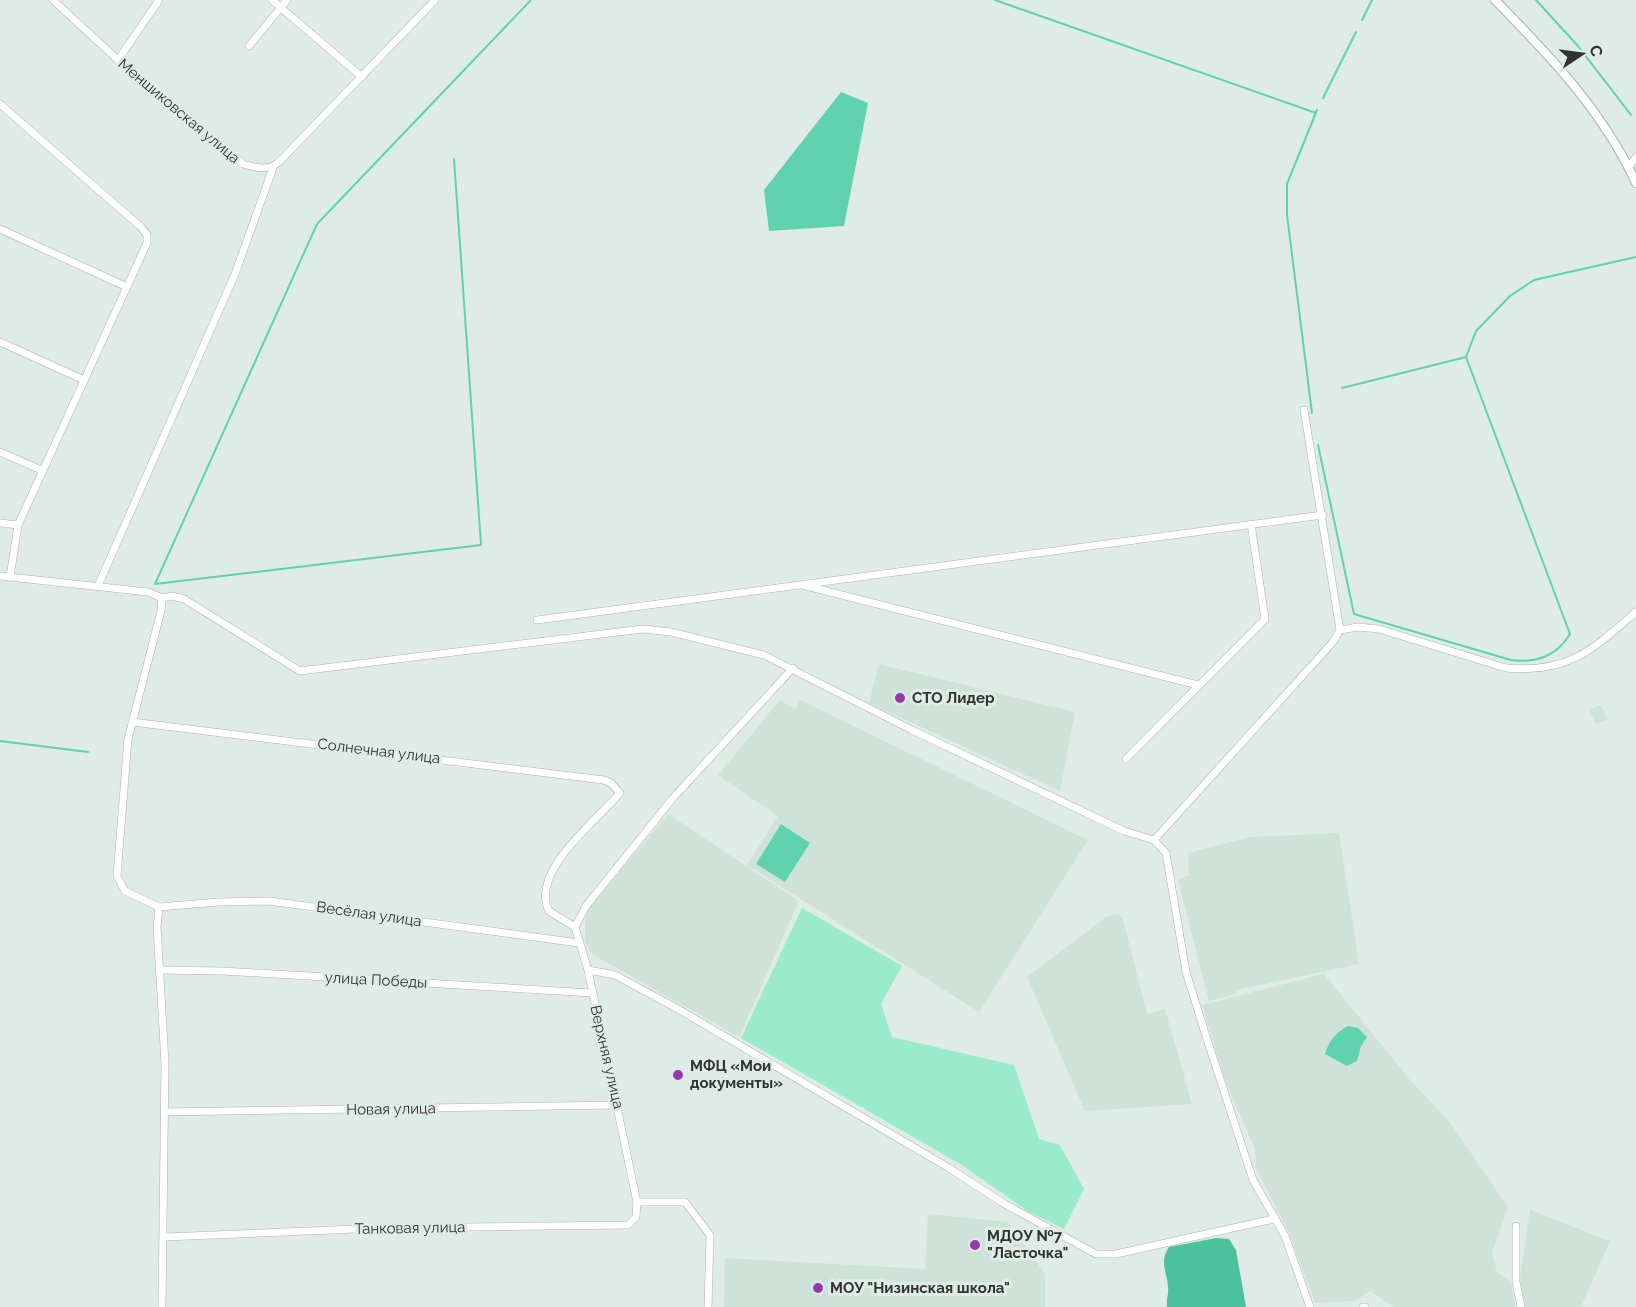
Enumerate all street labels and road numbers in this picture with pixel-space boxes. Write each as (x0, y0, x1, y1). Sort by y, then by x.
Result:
street label: Меншиковская улица (114, 55, 244, 167)
street label: Солнечная улица (317, 735, 441, 767)
street label: Весёлая улица (315, 898, 423, 930)
street label: улица Победы (324, 968, 428, 992)
street label: Верхняя улица (586, 1003, 628, 1111)
street label: Новая улица (346, 1099, 436, 1119)
street label: Танковая улица (355, 1218, 465, 1238)

